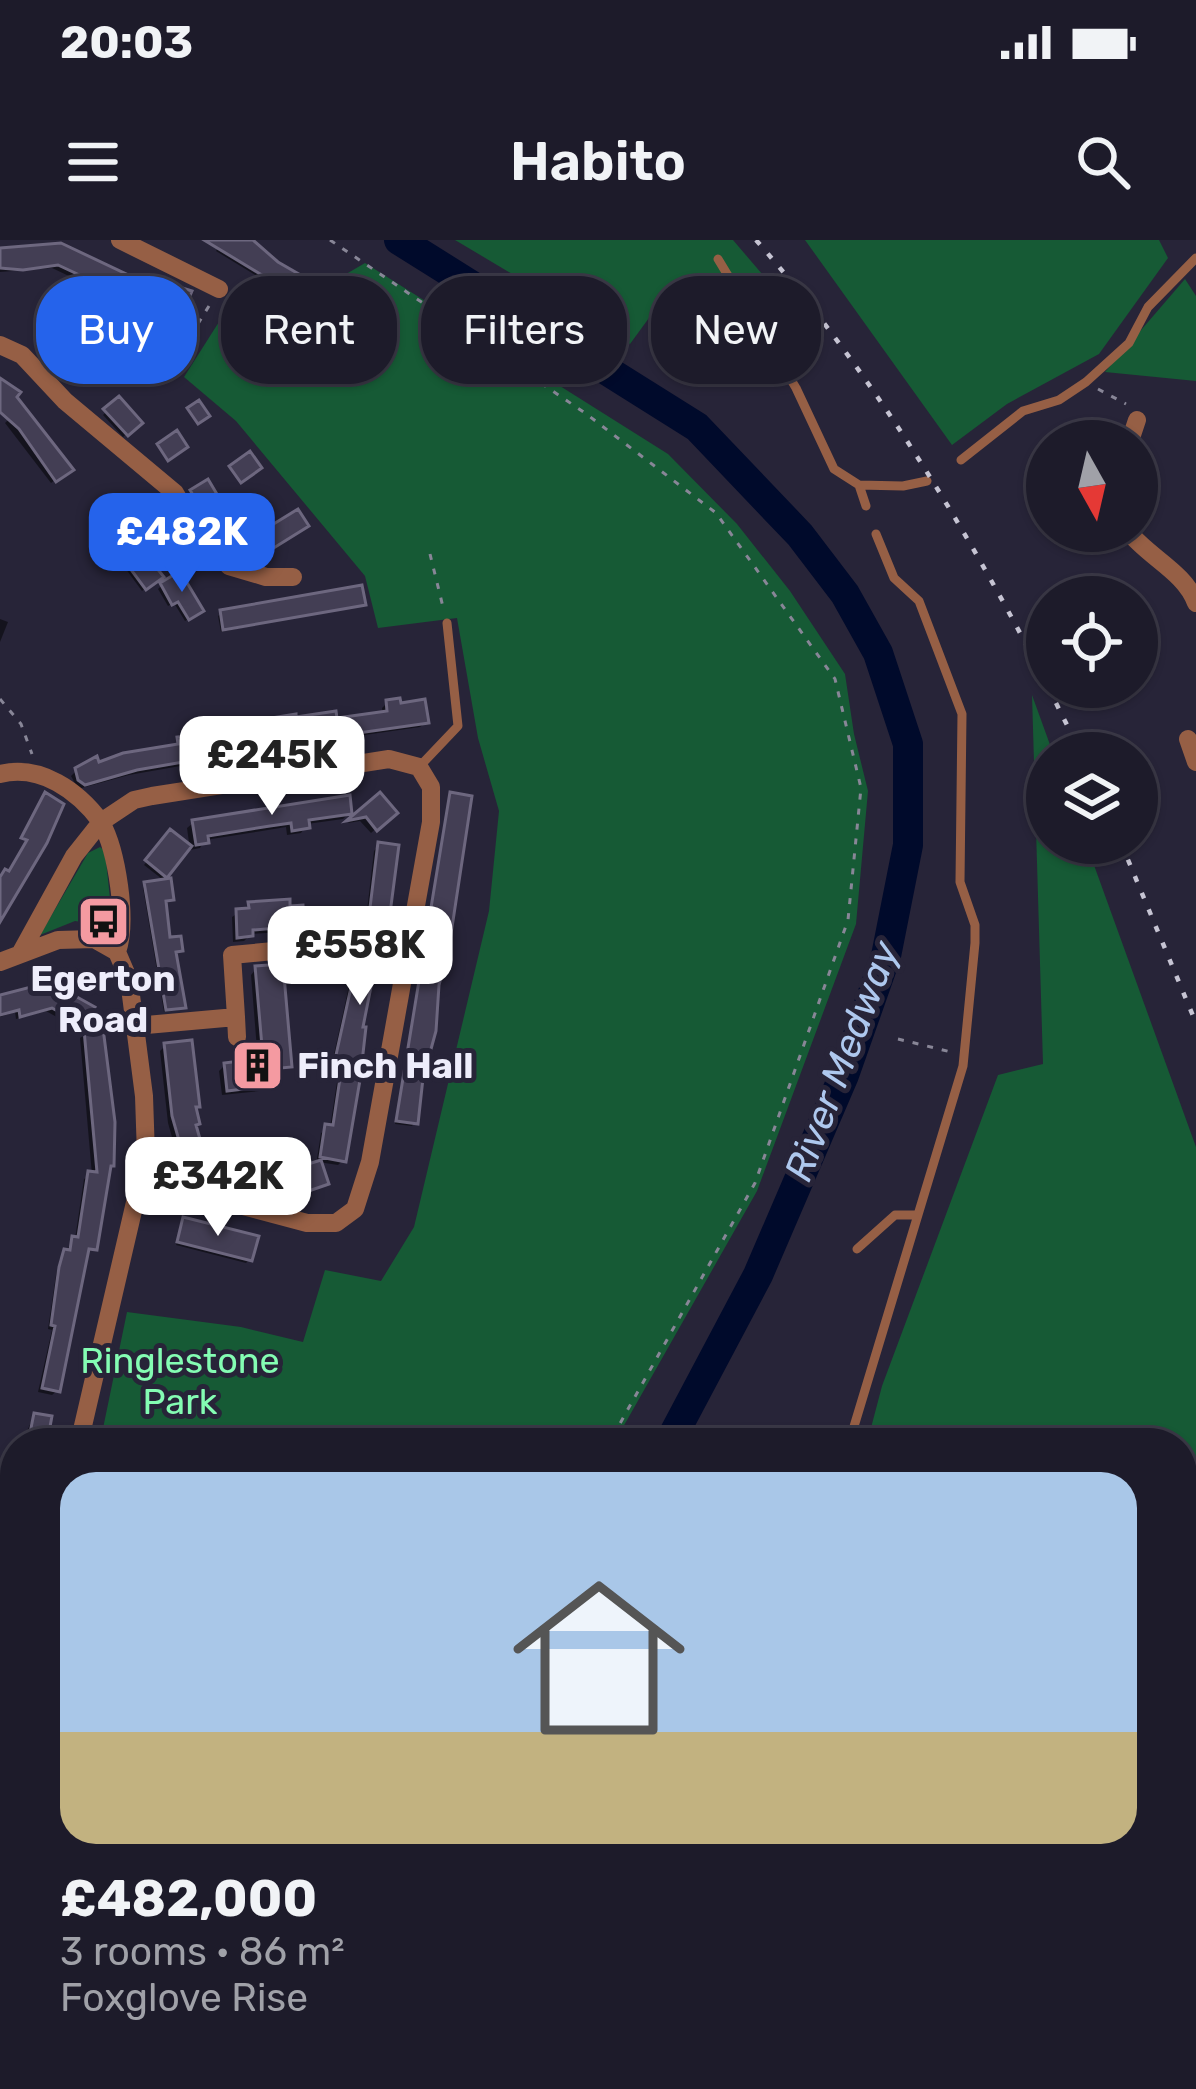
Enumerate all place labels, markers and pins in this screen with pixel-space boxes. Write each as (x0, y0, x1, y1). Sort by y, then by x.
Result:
pin: £482K (98, 493, 266, 595)
pin: £245K (188, 716, 356, 818)
bus stop icon: Egerton Road (75, 894, 131, 950)
pin: £558K (276, 906, 444, 1008)
place label: Egerton Road (30, 957, 176, 1041)
building icon: Finch Hall (230, 1037, 286, 1093)
place label: Finch Hall (297, 1044, 474, 1087)
pin: £342K (134, 1137, 302, 1239)

